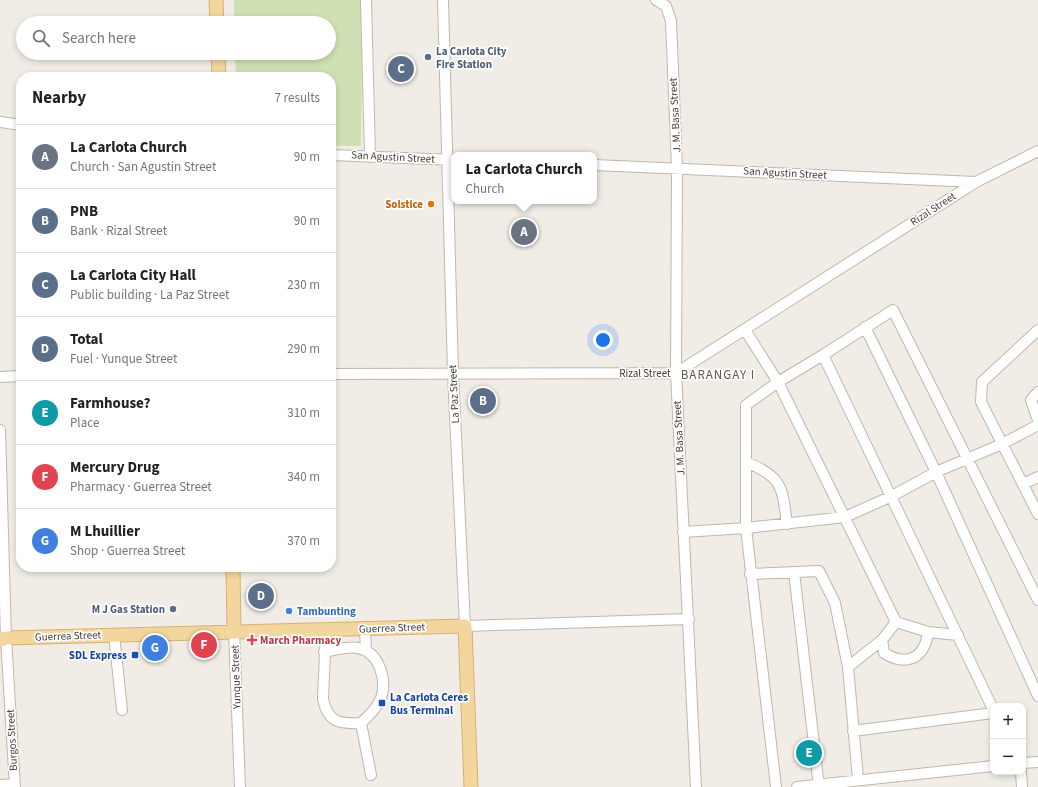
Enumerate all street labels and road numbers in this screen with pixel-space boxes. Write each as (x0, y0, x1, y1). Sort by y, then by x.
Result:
street label: J. M. Basa Street (666, 77, 684, 153)
street label: San Agustin Street (351, 147, 435, 167)
street label: San Agustin Street (743, 163, 827, 183)
street label: Rizal Street (907, 189, 959, 229)
street label: La Paz Street (445, 364, 463, 424)
street label: Rizal Street (619, 366, 671, 381)
street label: J. M. Basa Street (670, 400, 688, 476)
street label: Guerrea Street (359, 619, 426, 637)
street label: Guerrea Street (35, 627, 102, 645)
street label: Yunque Street (227, 644, 245, 710)
street label: Burgos Street (3, 708, 21, 771)

